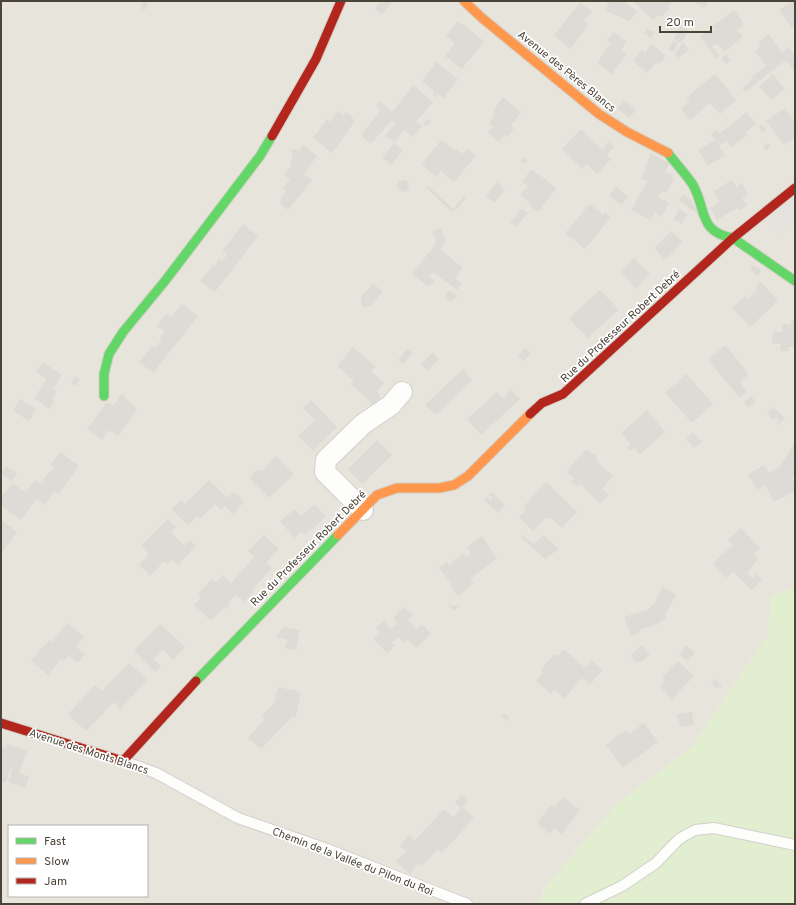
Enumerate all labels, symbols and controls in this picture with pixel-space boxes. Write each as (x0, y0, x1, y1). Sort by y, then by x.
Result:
scale bar (660, 8, 711, 34)
text: 20 m (666, 15, 694, 31)
street label: Avenue des Pères Blancs (515, 28, 618, 116)
street label: Rue du Professeur Robert Debré (558, 268, 683, 386)
street label: Rue du Professeur Robert Debré (248, 488, 370, 610)
street label: Avenue des Monts Blancs (27, 726, 150, 778)
legend (8, 825, 148, 897)
street label: Chemin de la Vallée du Pilon du Roi (270, 825, 435, 899)
text: Fast (44, 834, 66, 850)
text: Slow (44, 854, 70, 870)
text: Jam (44, 874, 67, 890)

